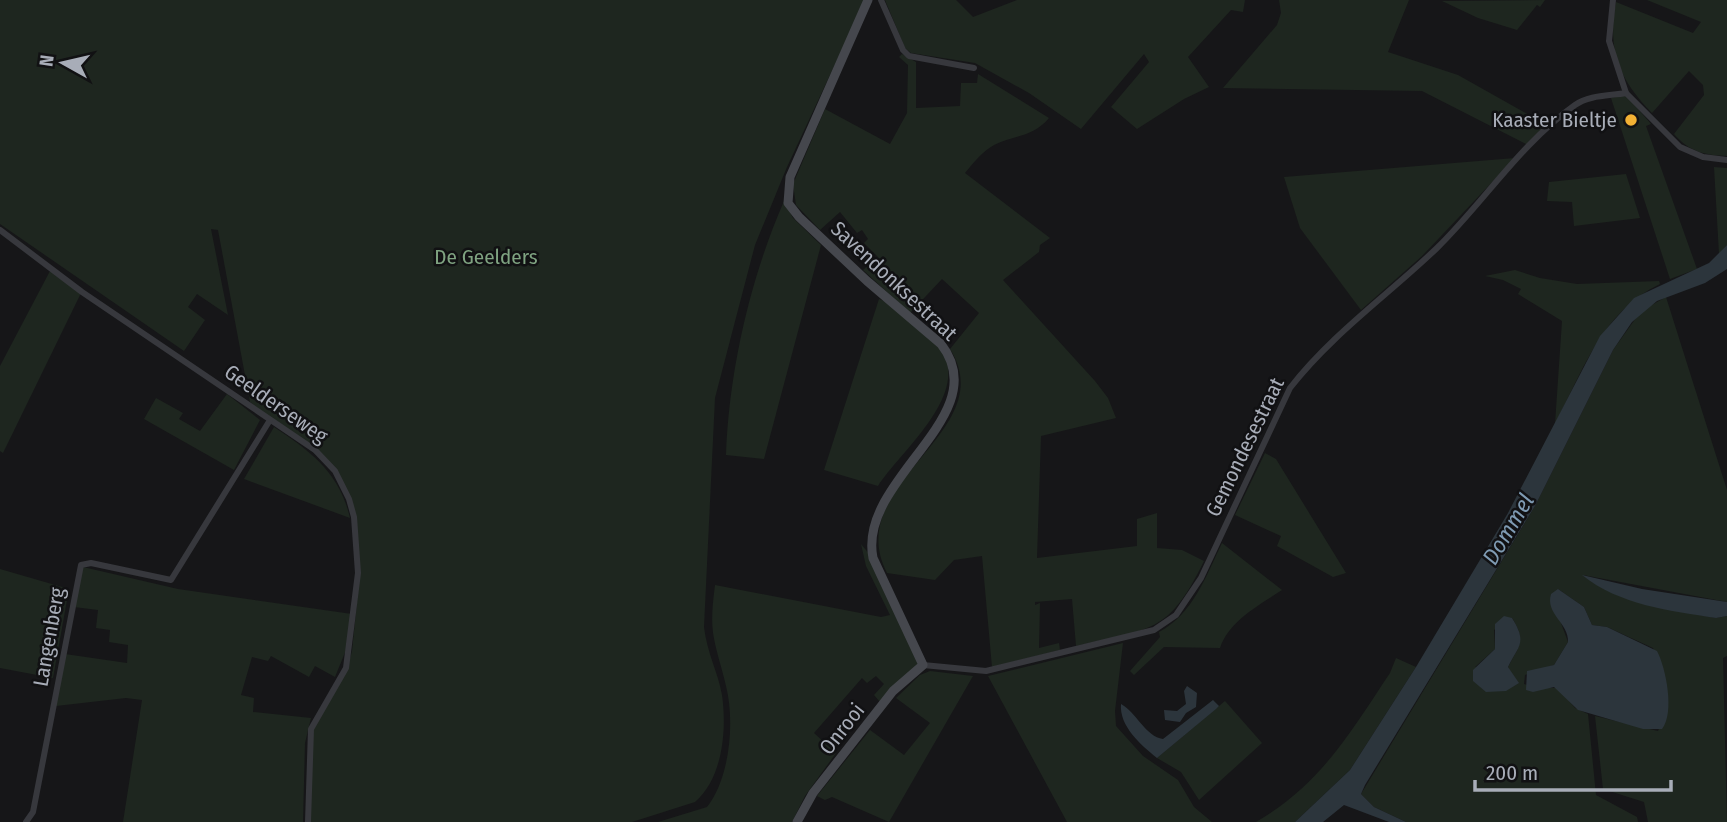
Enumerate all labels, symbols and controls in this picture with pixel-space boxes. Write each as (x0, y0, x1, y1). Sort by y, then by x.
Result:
north arrow (28, 28, 98, 98)
text: N (34, 53, 59, 68)
place label: Kaaster Bieltje (1492, 107, 1617, 133)
marker: Kaaster Bieltje (1623, 112, 1639, 128)
street label: Savendonksestraat (825, 216, 963, 346)
park label: De Geelders (434, 244, 538, 270)
street label: Geelderseweg (219, 359, 333, 449)
street label: Gemondesestraat (1200, 373, 1290, 521)
water label: Dommel (1476, 489, 1540, 569)
street label: Langenberg (28, 585, 71, 688)
street label: Onrooi (814, 698, 870, 760)
scale bar (1475, 748, 1671, 792)
text: 200 m (1486, 760, 1538, 786)

